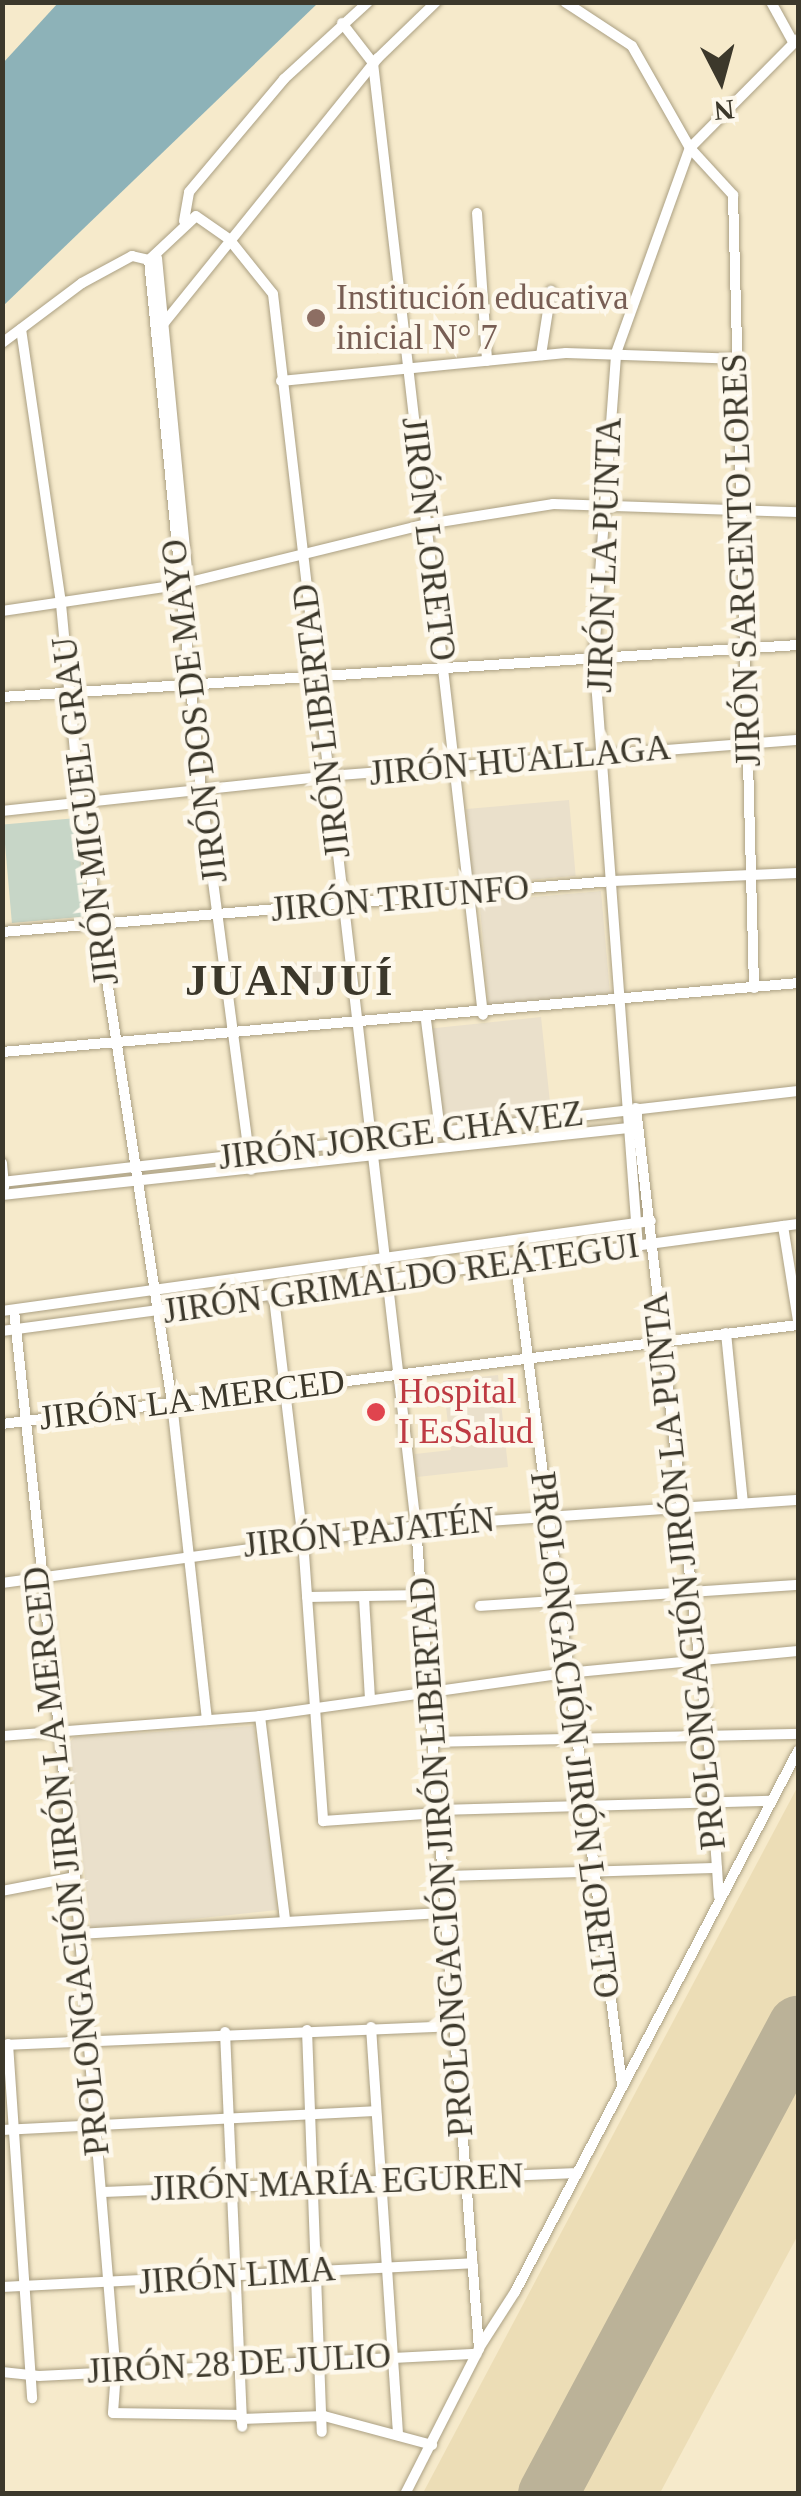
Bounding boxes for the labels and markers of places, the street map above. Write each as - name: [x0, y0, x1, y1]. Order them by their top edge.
- place label: Institución educativa inicial N° 7: [336, 277, 629, 359]
- marker: Institución educativa inicial N° 7: [305, 307, 327, 329]
- place label: Hospital I EsSalud: [398, 1371, 533, 1453]
- marker: Hospital I EsSalud: [363, 1399, 389, 1425]

